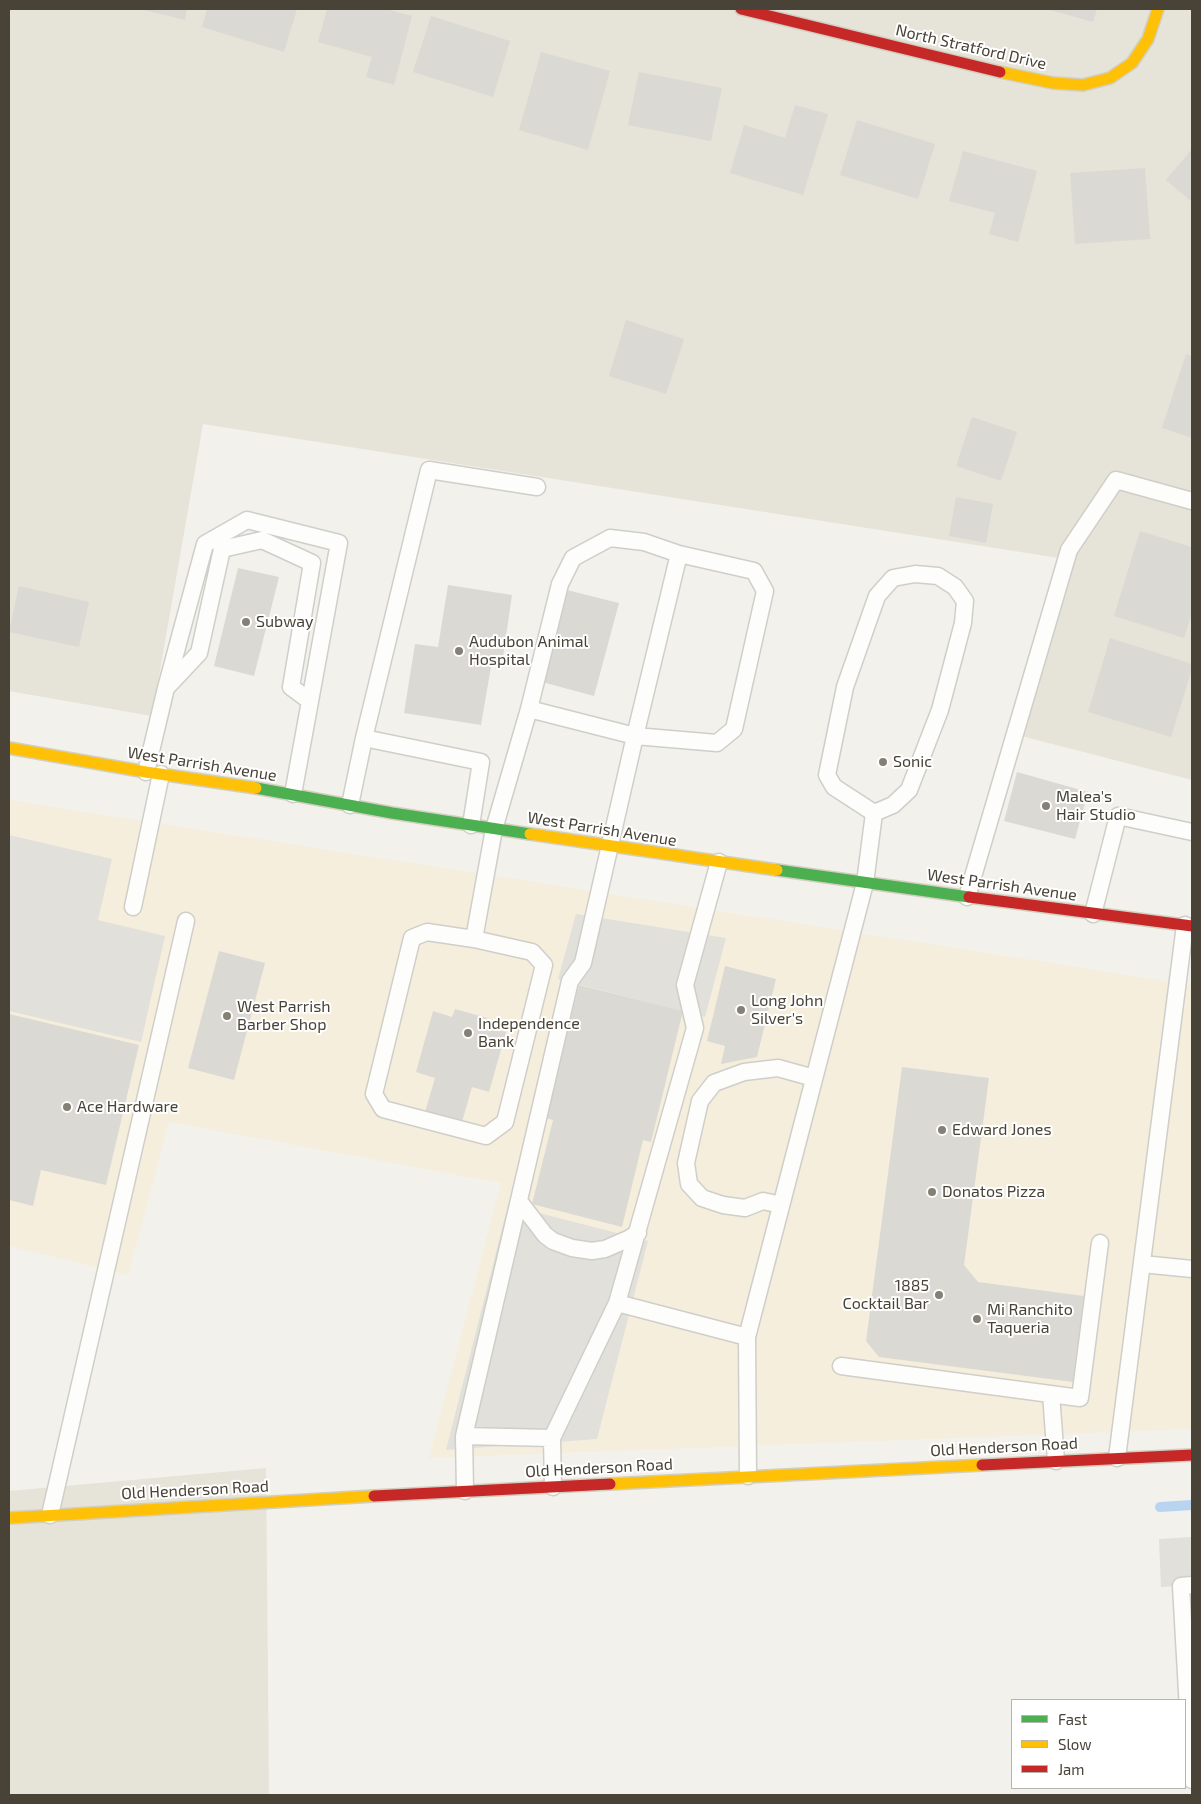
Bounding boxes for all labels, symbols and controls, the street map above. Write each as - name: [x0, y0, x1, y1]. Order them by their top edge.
- street label: North Stratford Drive: [894, 20, 1048, 74]
- place label: Subway: [256, 612, 314, 632]
- marker: Subway: [240, 616, 252, 628]
- place label: Audubon Animal Hospital: [469, 632, 588, 670]
- marker: Audubon Animal Hospital: [453, 645, 465, 657]
- street label: West Parrish Avenue: [126, 743, 278, 785]
- place label: Sonic: [893, 752, 932, 772]
- marker: Sonic: [877, 756, 889, 768]
- place label: Malea's Hair Studio: [1056, 787, 1136, 825]
- marker: Malea's Hair Studio: [1040, 800, 1052, 812]
- street label: West Parrish Avenue: [526, 808, 678, 850]
- street label: West Parrish Avenue: [926, 865, 1078, 905]
- place label: Long John Silver's: [751, 991, 823, 1029]
- place label: West Parrish Barber Shop: [237, 997, 331, 1035]
- marker: Long John Silver's: [735, 1004, 747, 1016]
- marker: West Parrish Barber Shop: [221, 1010, 233, 1022]
- place label: Independence Bank: [478, 1014, 580, 1052]
- marker: Independence Bank: [462, 1027, 474, 1039]
- place label: Ace Hardware: [77, 1097, 178, 1117]
- marker: Ace Hardware: [61, 1101, 73, 1113]
- place label: Edward Jones: [952, 1120, 1052, 1140]
- marker: Edward Jones: [936, 1124, 948, 1136]
- place label: Donatos Pizza: [942, 1182, 1045, 1202]
- marker: Donatos Pizza: [926, 1186, 938, 1198]
- place label: 1885 Cocktail Bar: [843, 1276, 929, 1314]
- marker: 1885 Cocktail Bar: [933, 1289, 945, 1301]
- place label: Mi Ranchito Taqueria: [987, 1300, 1073, 1338]
- marker: Mi Ranchito Taqueria: [971, 1313, 983, 1325]
- street label: Old Henderson Road: [930, 1434, 1078, 1460]
- street label: Old Henderson Road: [525, 1455, 673, 1481]
- street label: Old Henderson Road: [121, 1477, 269, 1503]
- legend: [1011, 1699, 1186, 1789]
- text: Fast: [1058, 1710, 1087, 1728]
- text: Slow: [1058, 1735, 1092, 1753]
- text: Jam: [1058, 1760, 1084, 1778]

